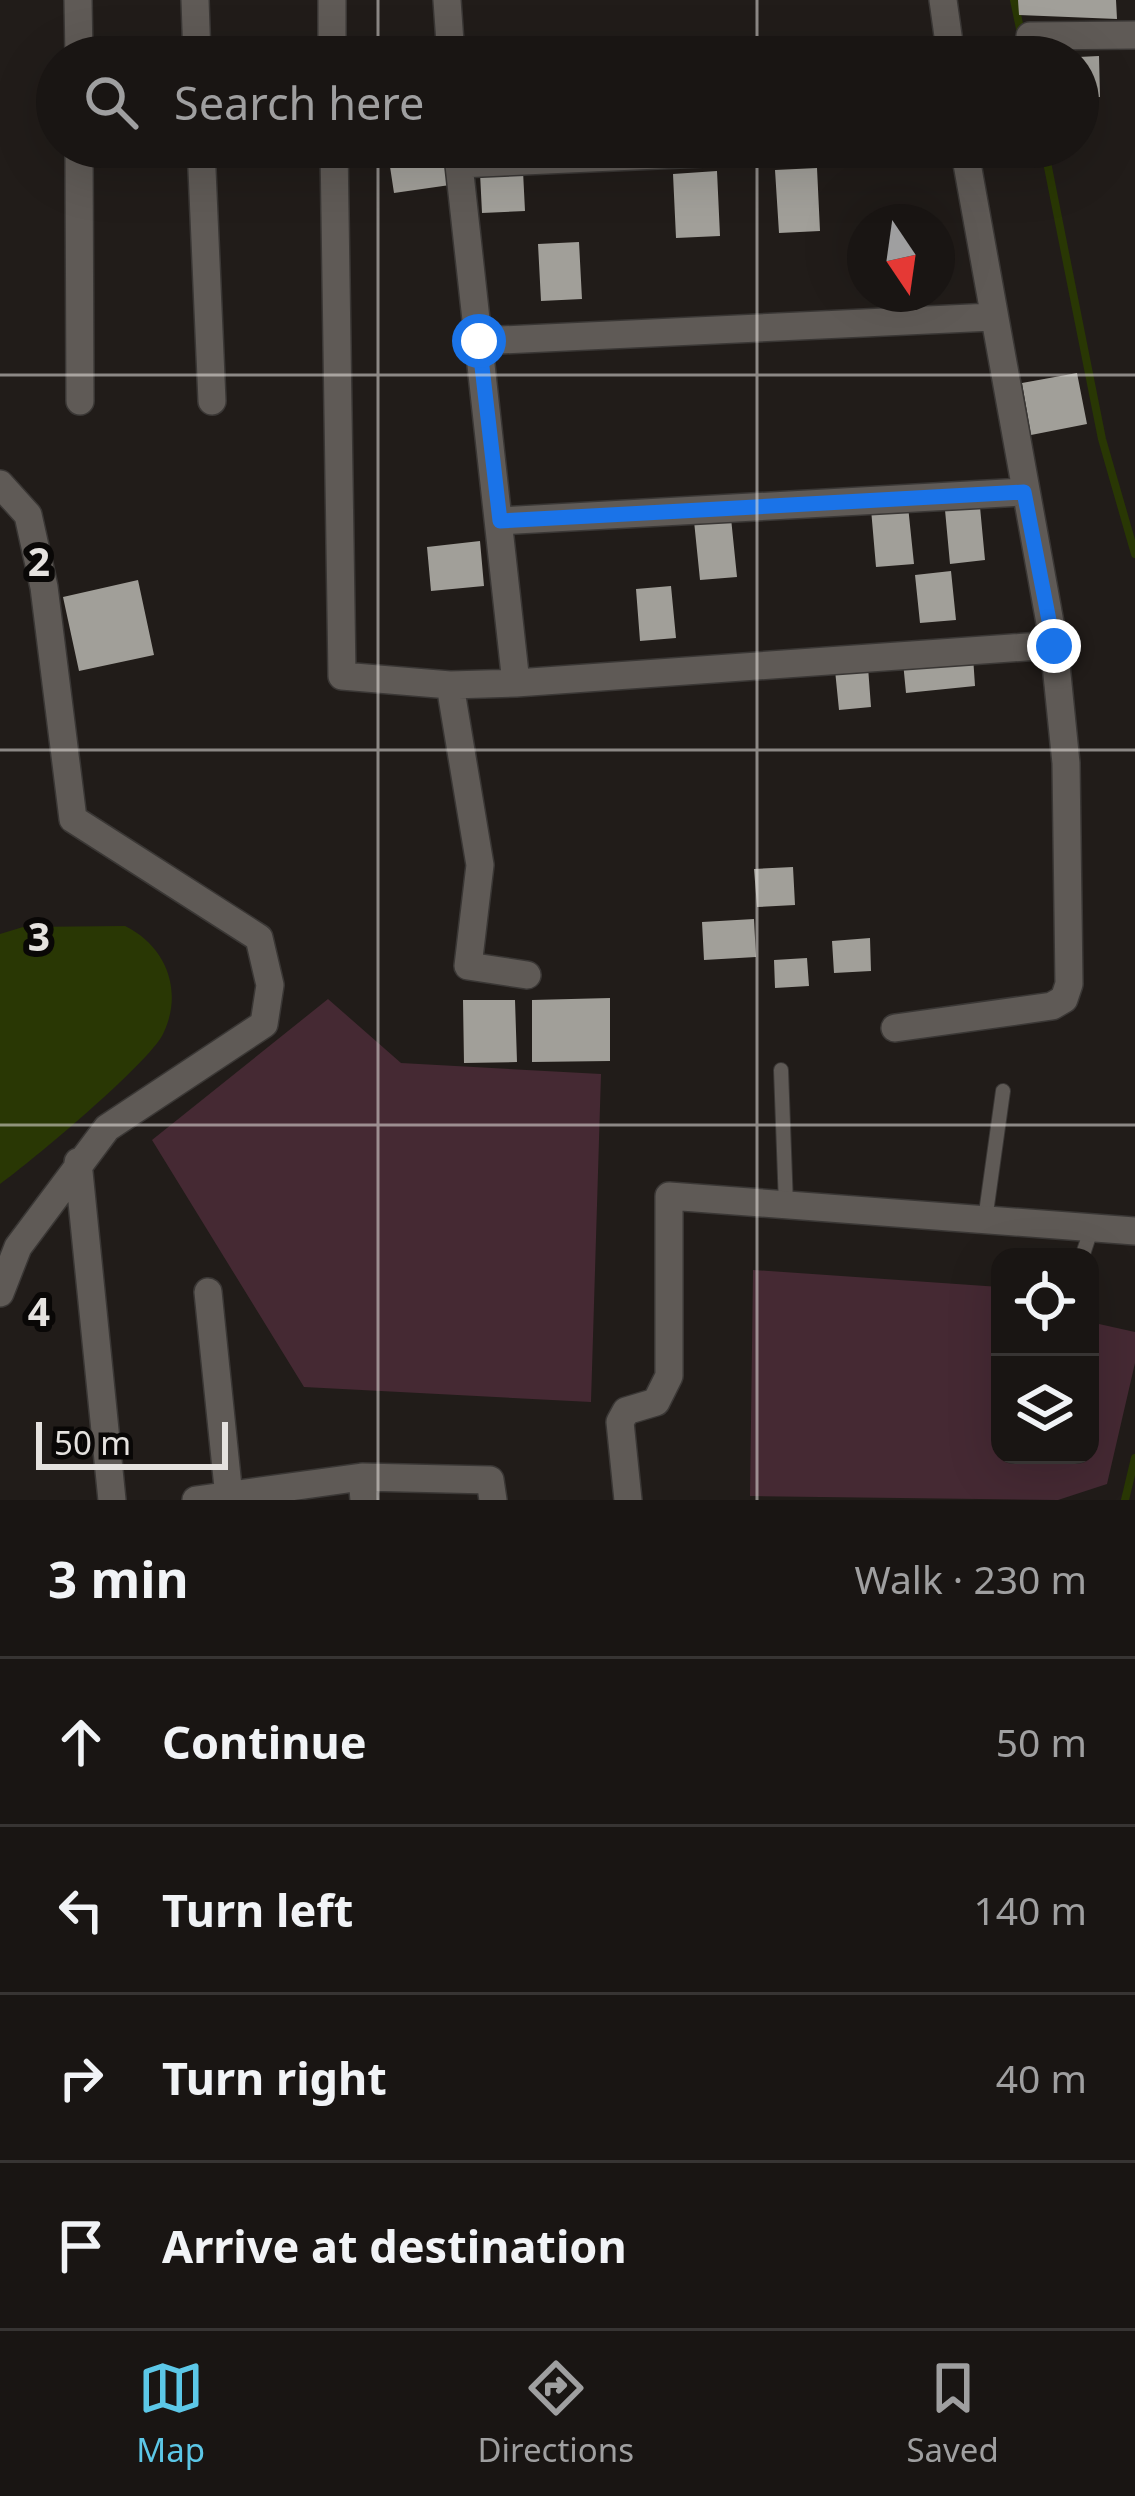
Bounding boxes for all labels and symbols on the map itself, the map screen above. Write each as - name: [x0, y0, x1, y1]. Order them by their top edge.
- north arrow: [847, 204, 955, 312]
- route start: [452, 314, 506, 368]
- text: 2: [28, 534, 50, 587]
- route end: [1027, 619, 1081, 673]
- text: 3: [28, 909, 50, 962]
- text: 4: [28, 1284, 50, 1337]
- scale bar: [36, 1416, 228, 1469]

